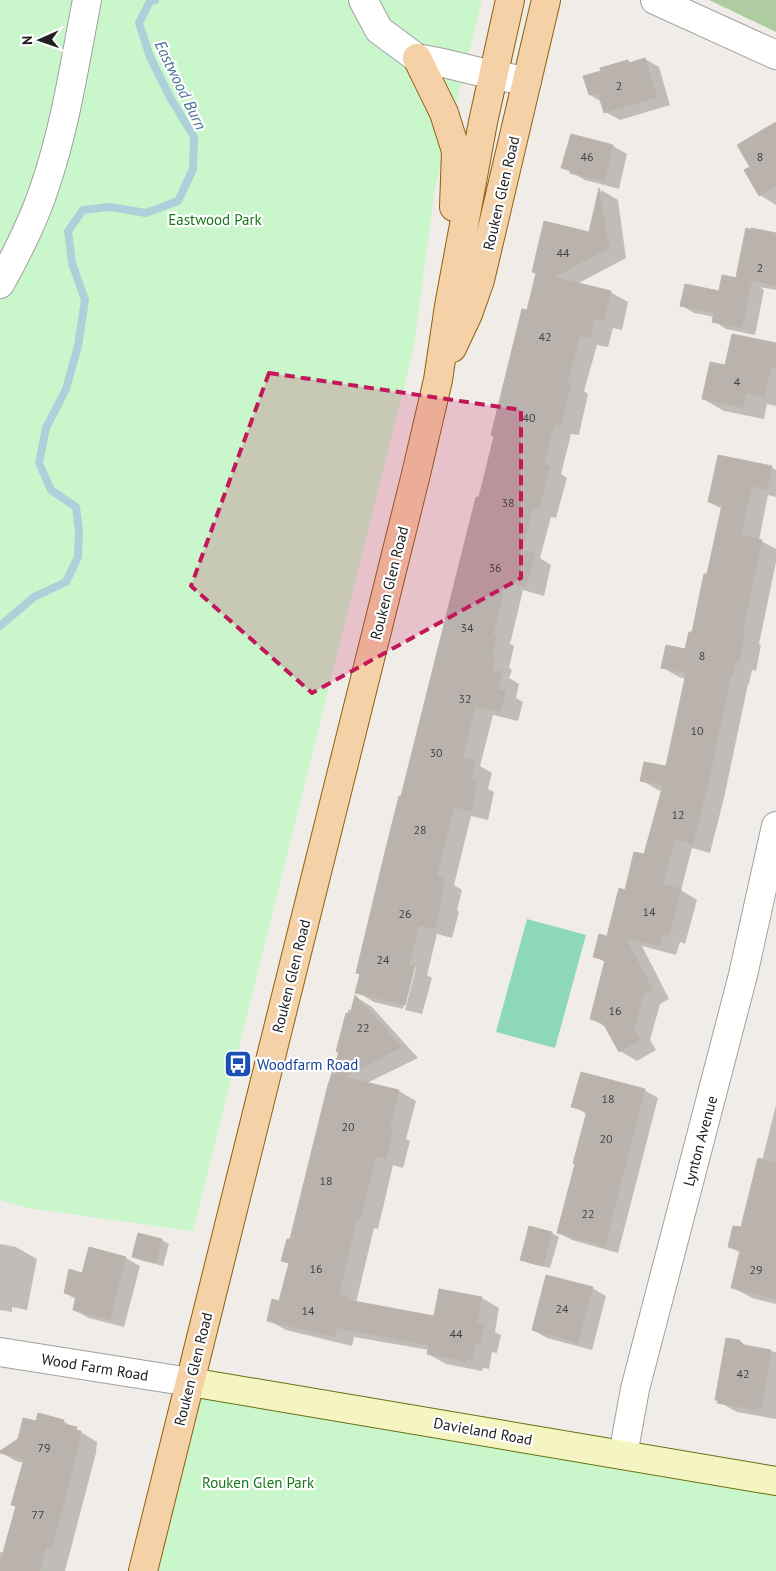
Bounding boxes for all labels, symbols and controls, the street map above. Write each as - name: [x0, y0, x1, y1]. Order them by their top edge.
- north arrow: [15, 15, 65, 65]
- text: N: [18, 36, 36, 45]
- water label: Eastwood Burn: [151, 37, 211, 133]
- house number: 2: [616, 78, 622, 93]
- street label: Rouken Glen Road: [479, 134, 523, 252]
- house number: 46: [580, 149, 594, 164]
- house number: 8: [757, 149, 763, 164]
- park label: Eastwood Park: [168, 210, 263, 229]
- house number: 44: [556, 245, 570, 260]
- house number: 2: [757, 260, 763, 275]
- house number: 42: [538, 329, 552, 344]
- house number: 4: [734, 374, 741, 389]
- house number: 40: [522, 410, 536, 425]
- house number: 38: [501, 495, 515, 510]
- street label: Rouken Glen Road: [366, 524, 412, 642]
- house number: 36: [488, 560, 502, 575]
- house number: 34: [460, 620, 474, 635]
- house number: 8: [699, 648, 705, 663]
- house number: 32: [458, 691, 472, 706]
- house number: 10: [690, 723, 704, 738]
- house number: 30: [429, 745, 443, 760]
- house number: 12: [671, 807, 685, 822]
- house number: 28: [413, 822, 427, 837]
- house number: 14: [642, 904, 656, 919]
- house number: 26: [398, 906, 412, 921]
- street label: Rouken Glen Road: [268, 917, 314, 1035]
- house number: 24: [376, 952, 390, 967]
- house number: 16: [608, 1003, 622, 1018]
- house number: 22: [356, 1020, 370, 1035]
- bus stop icon: Woodfarm Road: [223, 1049, 253, 1079]
- place label: Woodfarm Road: [257, 1055, 358, 1074]
- house number: 18: [601, 1091, 615, 1106]
- street label: Lynton Avenue: [679, 1094, 721, 1188]
- house number: 20: [341, 1119, 355, 1134]
- house number: 20: [599, 1131, 613, 1146]
- house number: 18: [319, 1173, 333, 1188]
- house number: 22: [581, 1206, 595, 1221]
- house number: 16: [309, 1261, 323, 1276]
- house number: 29: [749, 1262, 763, 1277]
- house number: 24: [555, 1301, 569, 1316]
- house number: 14: [301, 1303, 315, 1318]
- street label: Rouken Glen Road: [170, 1310, 216, 1428]
- house number: 44: [449, 1326, 463, 1341]
- street label: Wood Farm Road: [40, 1349, 150, 1385]
- house number: 42: [736, 1366, 750, 1381]
- street label: Davieland Road: [432, 1413, 534, 1449]
- house number: 79: [37, 1440, 51, 1455]
- park label: Rouken Glen Park: [202, 1473, 315, 1492]
- house number: 77: [31, 1507, 45, 1522]

